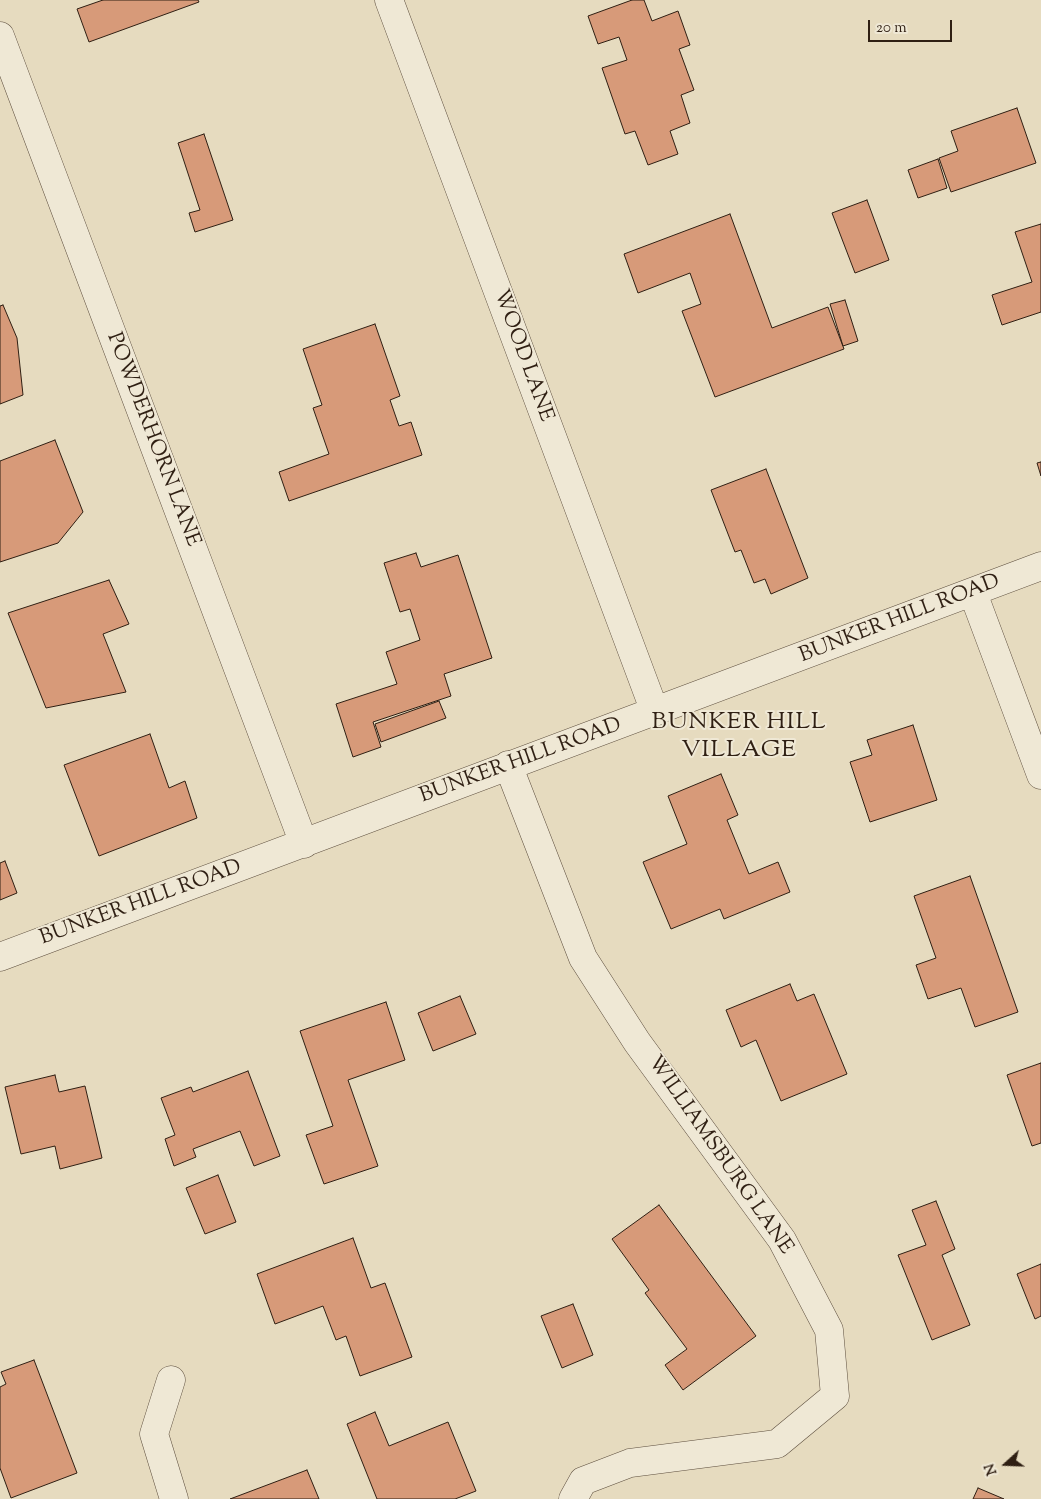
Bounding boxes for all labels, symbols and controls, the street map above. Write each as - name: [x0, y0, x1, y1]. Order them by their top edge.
- scale bar: [871, 10, 955, 42]
- text: 20 m: [876, 18, 907, 39]
- street label: WOOD LANE: [486, 286, 558, 426]
- street label: POWDERHORN LANE: [100, 330, 204, 550]
- street label: BUNKER HILL ROAD: [796, 570, 1004, 670]
- district label: BUNKER HILL VILLAGE: [650, 710, 828, 766]
- street label: BUNKER HILL ROAD: [417, 714, 625, 810]
- street label: BUNKER HILL ROAD: [37, 856, 245, 952]
- street label: WILLIAMSBURG LANE: [641, 1052, 797, 1260]
- north arrow: [981, 1439, 1031, 1489]
- text: N: [981, 1460, 1003, 1478]

